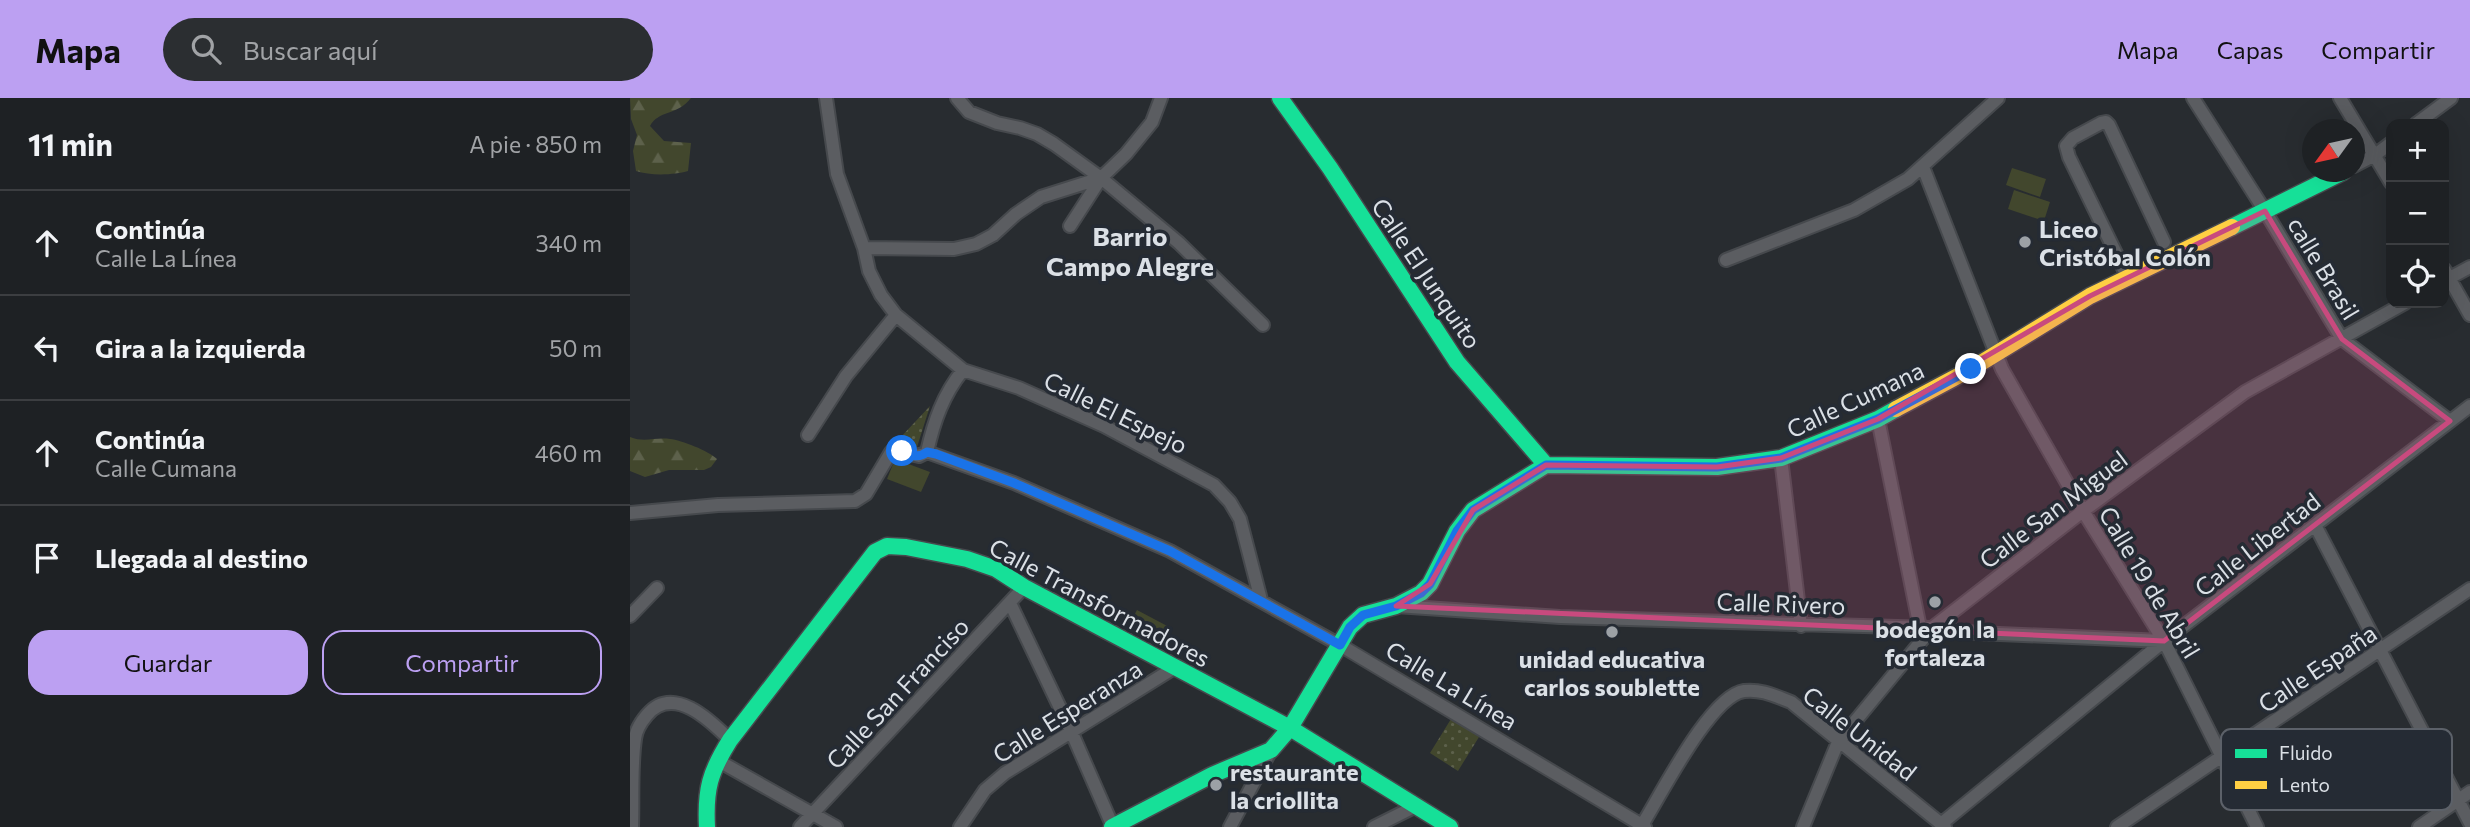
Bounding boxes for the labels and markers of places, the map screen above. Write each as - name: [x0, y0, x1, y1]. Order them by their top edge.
- place label: Liceo Cristóbal Colón: [2039, 214, 2211, 271]
- marker: Liceo Cristóbal Colón: [2017, 234, 2033, 250]
- marker: bodegón la fortaleza: [1927, 594, 1943, 610]
- place label: bodegón la fortaleza: [1875, 614, 1995, 671]
- marker: unidad educativa carlos soublette: [1604, 624, 1620, 640]
- place label: unidad educativa carlos soublette: [1519, 644, 1705, 701]
- place label: restaurante la criollita: [1230, 757, 1359, 814]
- marker: restaurante la criollita: [1208, 777, 1224, 793]

